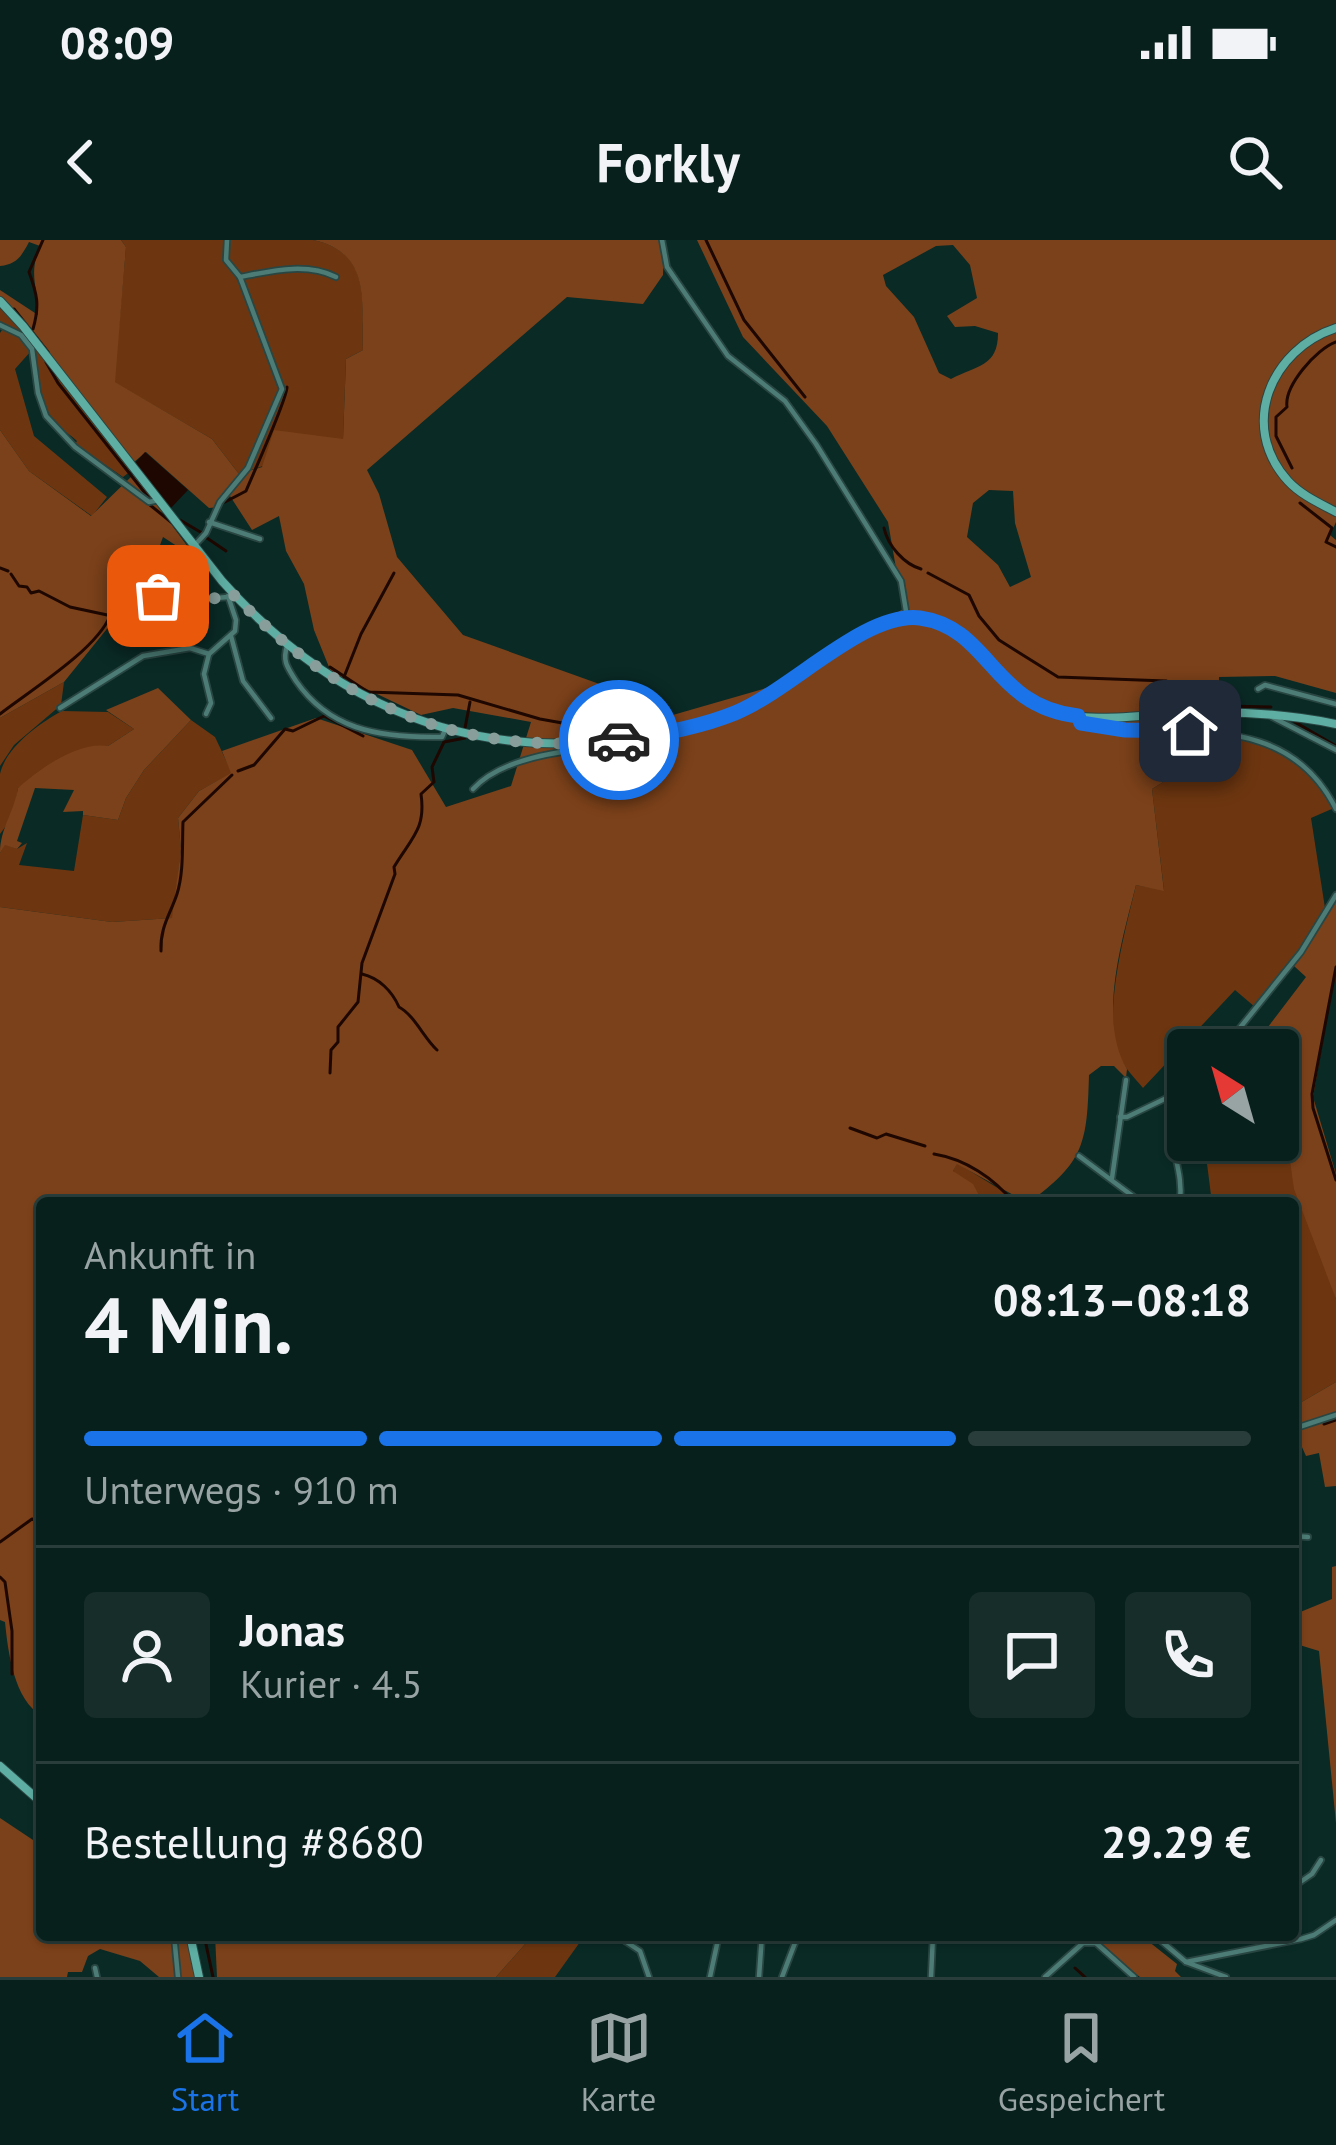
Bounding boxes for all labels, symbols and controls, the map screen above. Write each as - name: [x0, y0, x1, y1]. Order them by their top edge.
- text: 08:09: [60, 13, 174, 71]
- text: Forkly: [596, 127, 740, 197]
- icon: back: [48, 129, 114, 195]
- icon: search: [1222, 129, 1288, 195]
- pin: [107, 545, 209, 647]
- icon: bag: [125, 563, 191, 629]
- courier: [559, 680, 679, 800]
- pin: [1139, 680, 1241, 782]
- icon: home: [1157, 698, 1223, 764]
- icon: car: [586, 707, 652, 773]
- north arrow: [1167, 1029, 1299, 1161]
- map controls: [1167, 1029, 1299, 1161]
- text: Ankunft in: [84, 1229, 256, 1280]
- text: 08:13–08:18: [993, 1270, 1251, 1328]
- text: 4 Min.: [84, 1274, 293, 1375]
- text: Unterwegs · 910 m: [84, 1464, 399, 1515]
- button: person: [84, 1592, 210, 1718]
- button: chat: [969, 1592, 1095, 1718]
- button: phone: [1125, 1592, 1251, 1718]
- text: Jonas: [240, 1600, 345, 1658]
- text: Kurier · 4.5: [240, 1658, 423, 1709]
- text: Bestellung #8680: [84, 1812, 424, 1870]
- text: 29.29 €: [1101, 1812, 1251, 1870]
- tab: Start: [171, 2005, 239, 2120]
- tab: Karte: [581, 2005, 656, 2120]
- tab: Gespeichert: [998, 2005, 1165, 2120]

